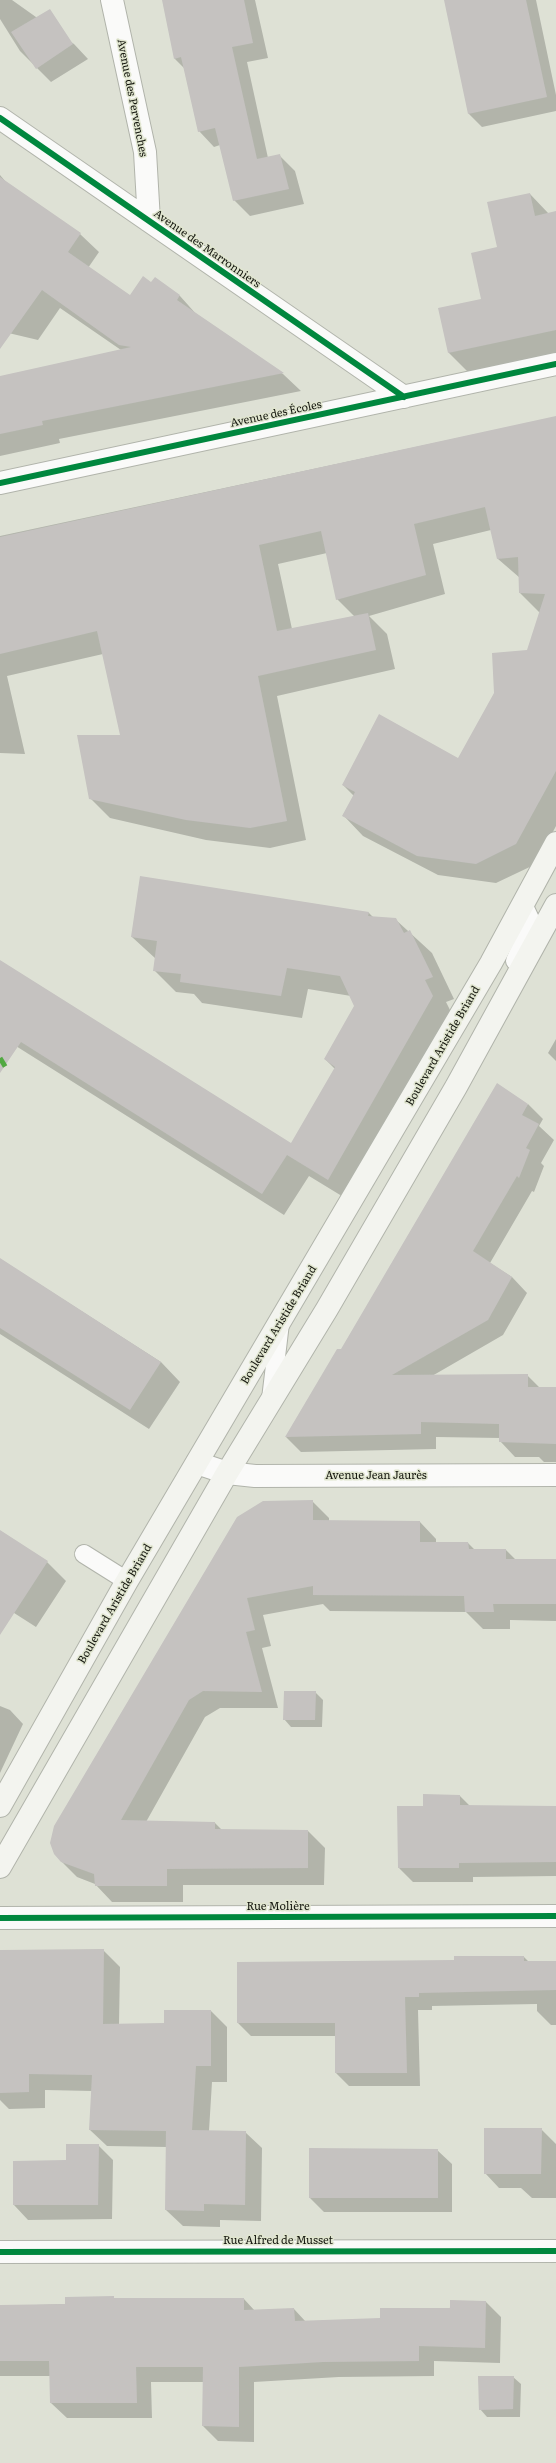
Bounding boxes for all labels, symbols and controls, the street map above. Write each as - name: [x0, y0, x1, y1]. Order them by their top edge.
- street label: Avenue des Pervenches: [114, 38, 150, 158]
- street label: Avenue des Marronniers: [151, 207, 263, 291]
- street label: Avenue des Écoles: [229, 398, 323, 430]
- street label: Boulevard Aristide Briand: [403, 984, 483, 1108]
- street label: Boulevard Aristide Briand: [238, 1263, 320, 1387]
- street label: Avenue Jean Jaurès: [325, 1469, 427, 1483]
- street label: Boulevard Aristide Briand: [75, 1542, 155, 1666]
- street label: Rue Molière: [246, 1900, 310, 1914]
- street label: Rue Alfred de Musset: [223, 2234, 333, 2248]

